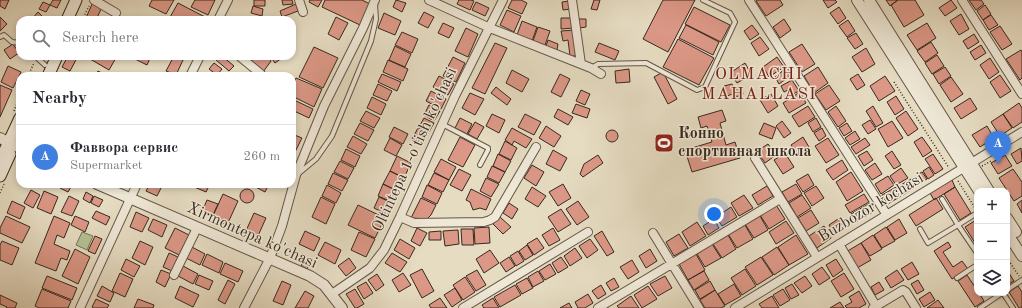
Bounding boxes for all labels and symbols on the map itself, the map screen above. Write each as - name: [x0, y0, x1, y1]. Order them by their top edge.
- street label: Oltintepa 1-o'tish ko'chasi: [370, 65, 460, 235]
- district label: OLMACHI MAHALLASI: [701, 66, 817, 103]
- place label: Конно спортивная школа: [678, 126, 812, 160]
- pin: A: [985, 131, 1011, 164]
- sports icon: Конно спортивная школа: [653, 132, 675, 154]
- street label: Buzbozor kochasi: [816, 170, 926, 246]
- street label: Xirmontepa ko'chasi: [184, 200, 320, 272]
- your location: [704, 204, 724, 224]

